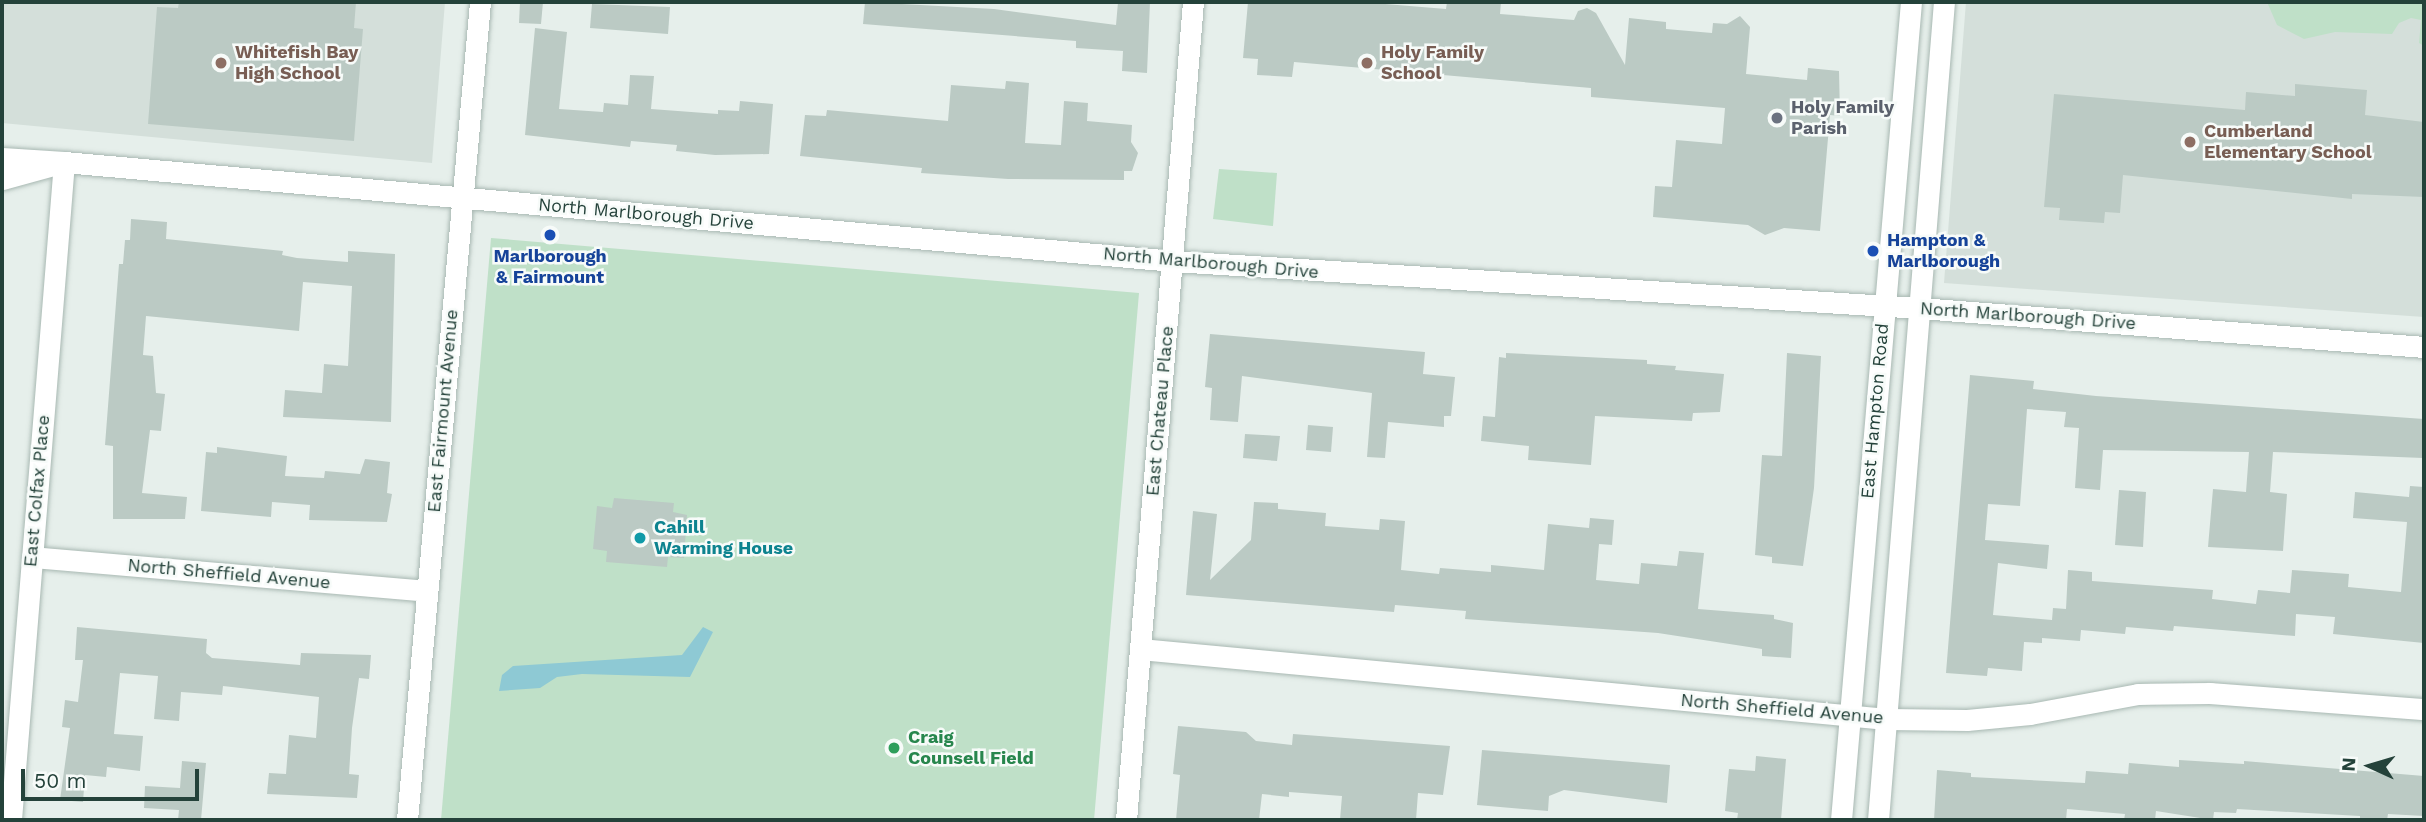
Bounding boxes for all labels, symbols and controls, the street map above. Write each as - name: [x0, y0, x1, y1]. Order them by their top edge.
- place label: Whitefish Bay High School: [235, 42, 358, 84]
- place label: Holy Family School: [1381, 42, 1484, 84]
- marker: Whitefish Bay High School: [213, 55, 229, 71]
- marker: Holy Family School: [1359, 55, 1375, 71]
- place label: Holy Family Parish: [1791, 97, 1894, 140]
- marker: Holy Family Parish: [1769, 110, 1785, 126]
- place label: Cumberland Elementary School: [2204, 121, 2372, 164]
- marker: Cumberland Elementary School: [2182, 134, 2198, 150]
- street label: North Marlborough Drive: [537, 194, 755, 234]
- marker: Marlborough & Fairmount: [542, 227, 558, 243]
- place label: Hampton & Marlborough: [1887, 230, 2000, 272]
- street label: North Marlborough Drive: [1102, 243, 1320, 283]
- marker: Hampton & Marlborough: [1865, 243, 1881, 259]
- place label: Marlborough & Fairmount: [493, 246, 607, 288]
- street label: North Marlborough Drive: [1919, 298, 2137, 334]
- street label: East Fairmount Avenue: [423, 308, 463, 514]
- street label: East Hampton Road: [1857, 322, 1893, 500]
- street label: East Chateau Place: [1142, 325, 1178, 497]
- street label: East Colfax Place: [20, 414, 54, 568]
- place label: Cahill Warming House: [654, 517, 793, 560]
- marker: Cahill Warming House: [632, 530, 648, 546]
- street label: North Sheffield Avenue: [126, 554, 332, 594]
- street label: North Sheffield Avenue: [1679, 689, 1885, 729]
- place label: Craig Counsell Field: [908, 727, 1034, 770]
- north arrow: [2335, 731, 2405, 801]
- marker: Craig Counsell Field: [886, 740, 902, 756]
- scale bar: [24, 756, 203, 800]
- text: N: [2337, 757, 2361, 772]
- text: 50 m: [34, 768, 86, 793]

